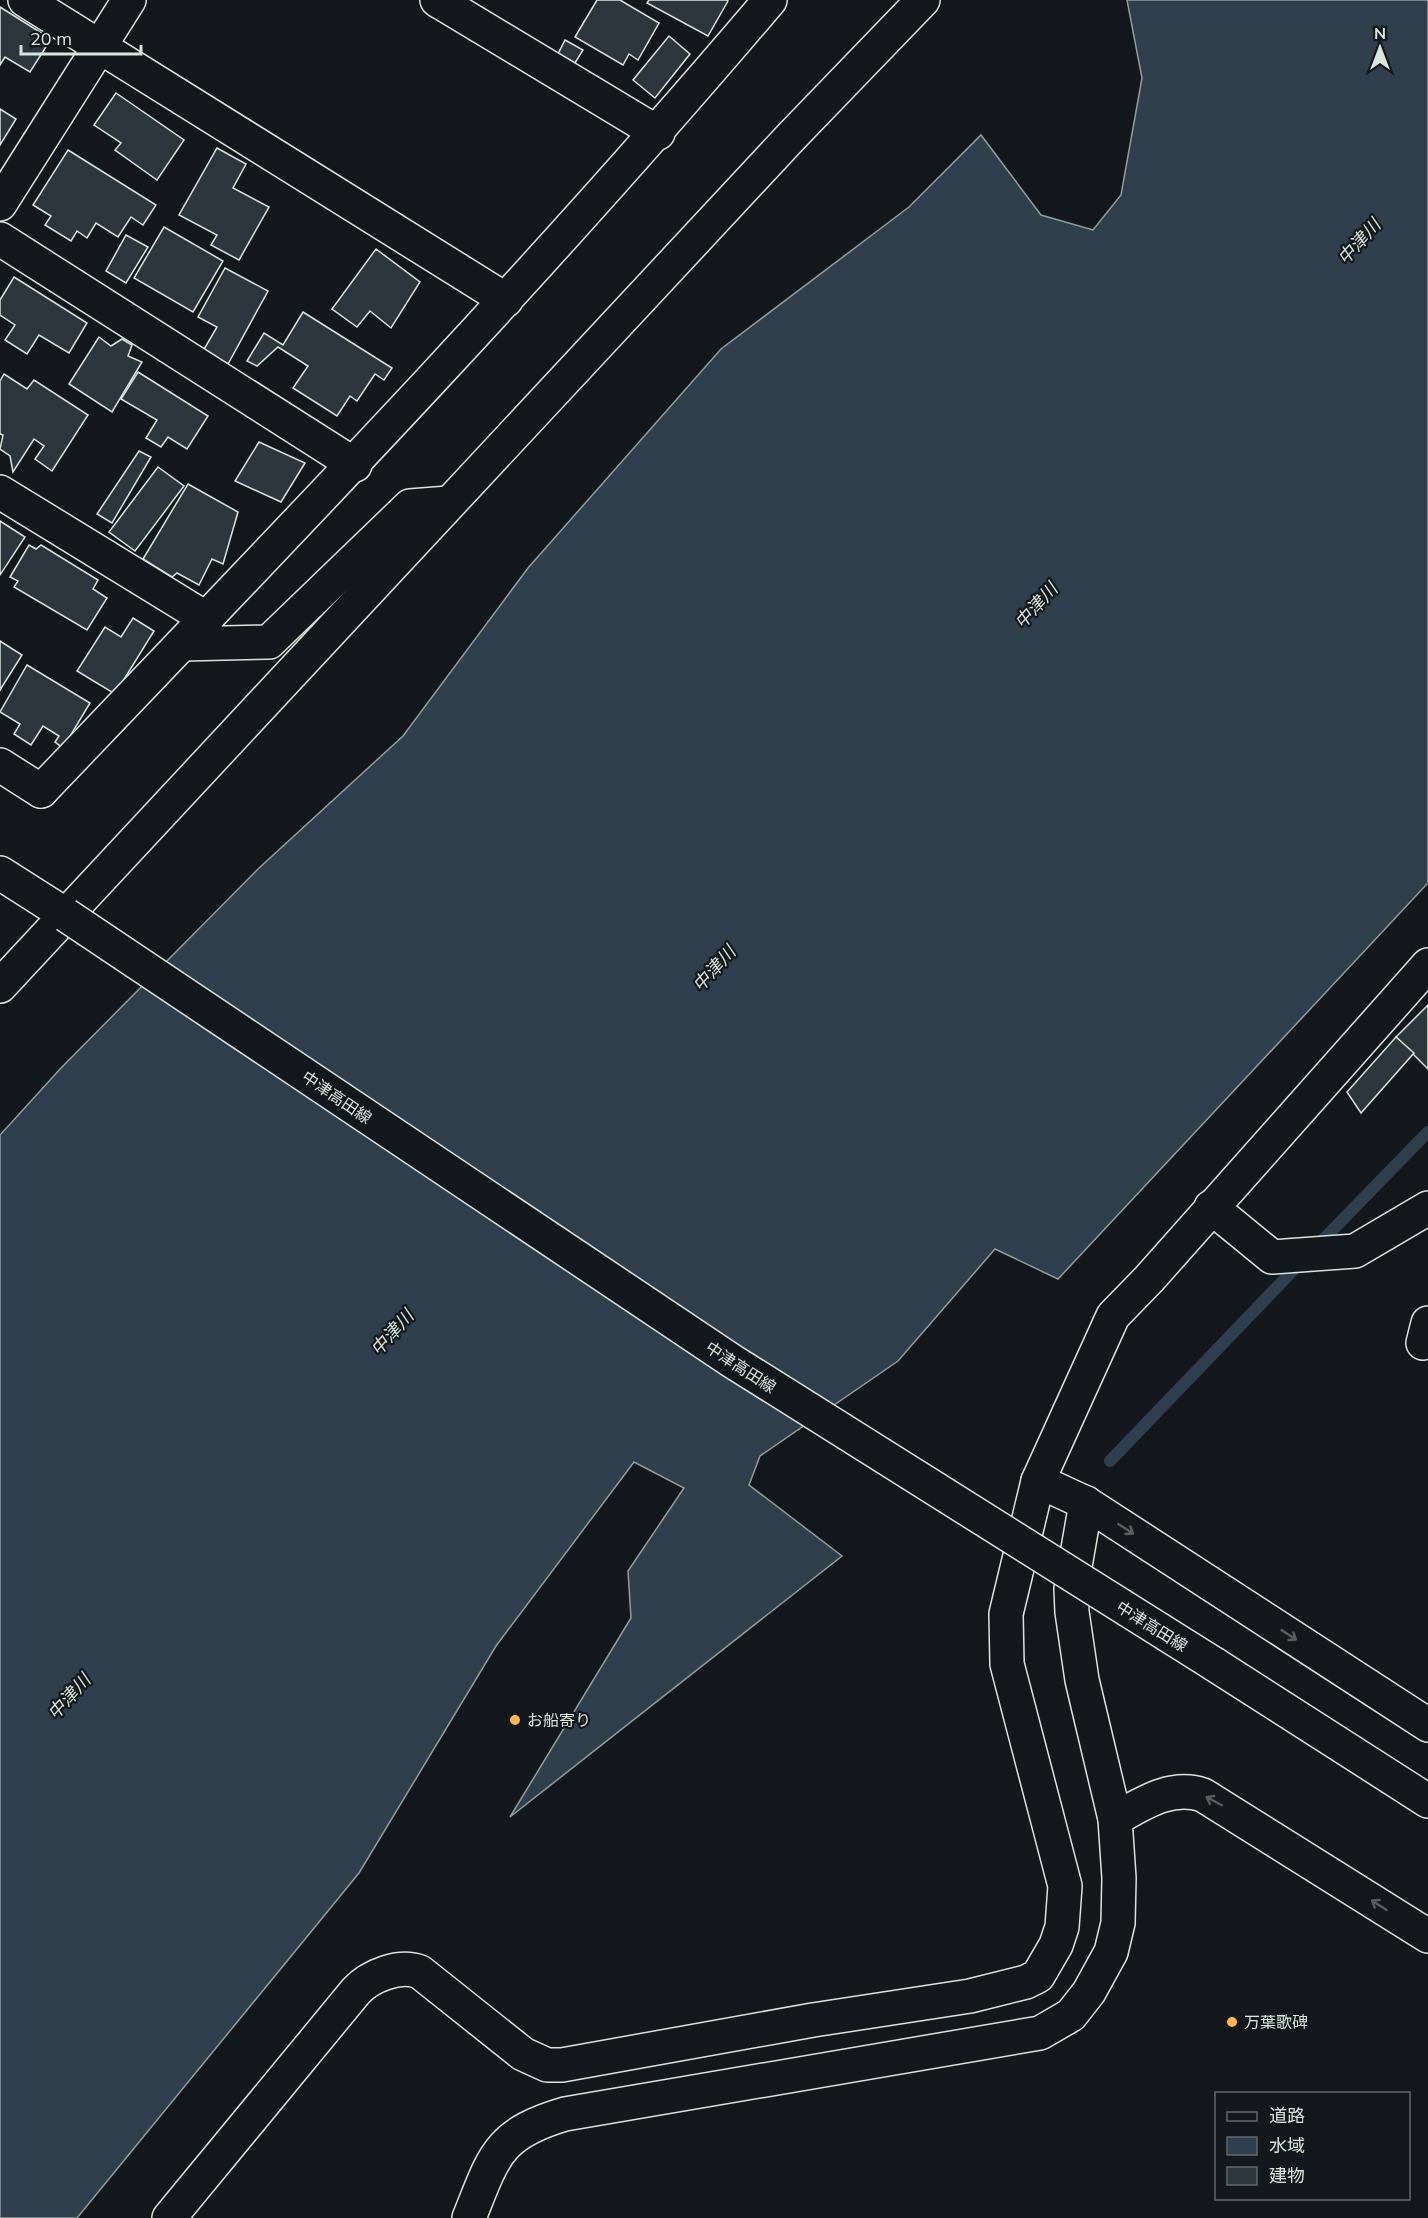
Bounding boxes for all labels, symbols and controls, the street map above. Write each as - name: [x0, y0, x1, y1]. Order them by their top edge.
- scale bar: [21, 18, 141, 56]
- north arrow: [1350, 18, 1410, 78]
- text: N: [1374, 23, 1386, 43]
- text: 20 m: [30, 27, 72, 50]
- water label: 中津川: [1332, 212, 1387, 269]
- water label: 中津川: [1009, 576, 1064, 633]
- water label: 中津川: [687, 939, 742, 996]
- street label: 中津高田線: [298, 1066, 376, 1128]
- water label: 中津川: [365, 1303, 420, 1360]
- street label: 中津高田線: [702, 1337, 780, 1397]
- one-way arrow: [1117, 1523, 1133, 1535]
- street label: 中津高田線: [1113, 1596, 1191, 1656]
- one-way arrow: [1280, 1629, 1297, 1641]
- water label: 中津川: [42, 1667, 97, 1724]
- place label: お船寄り: [527, 1710, 591, 1730]
- marker: お船寄り: [508, 1713, 522, 1727]
- one-way arrow: [1206, 1795, 1223, 1807]
- one-way arrow: [1371, 1899, 1388, 1911]
- place label: 万葉歌碑: [1244, 2012, 1308, 2032]
- marker: 万葉歌碑: [1225, 2015, 1239, 2029]
- legend: [1215, 2092, 1410, 2200]
- text: 道路: [1269, 2104, 1305, 2127]
- text: 水域: [1269, 2134, 1305, 2157]
- text: 建物: [1269, 2164, 1305, 2187]

